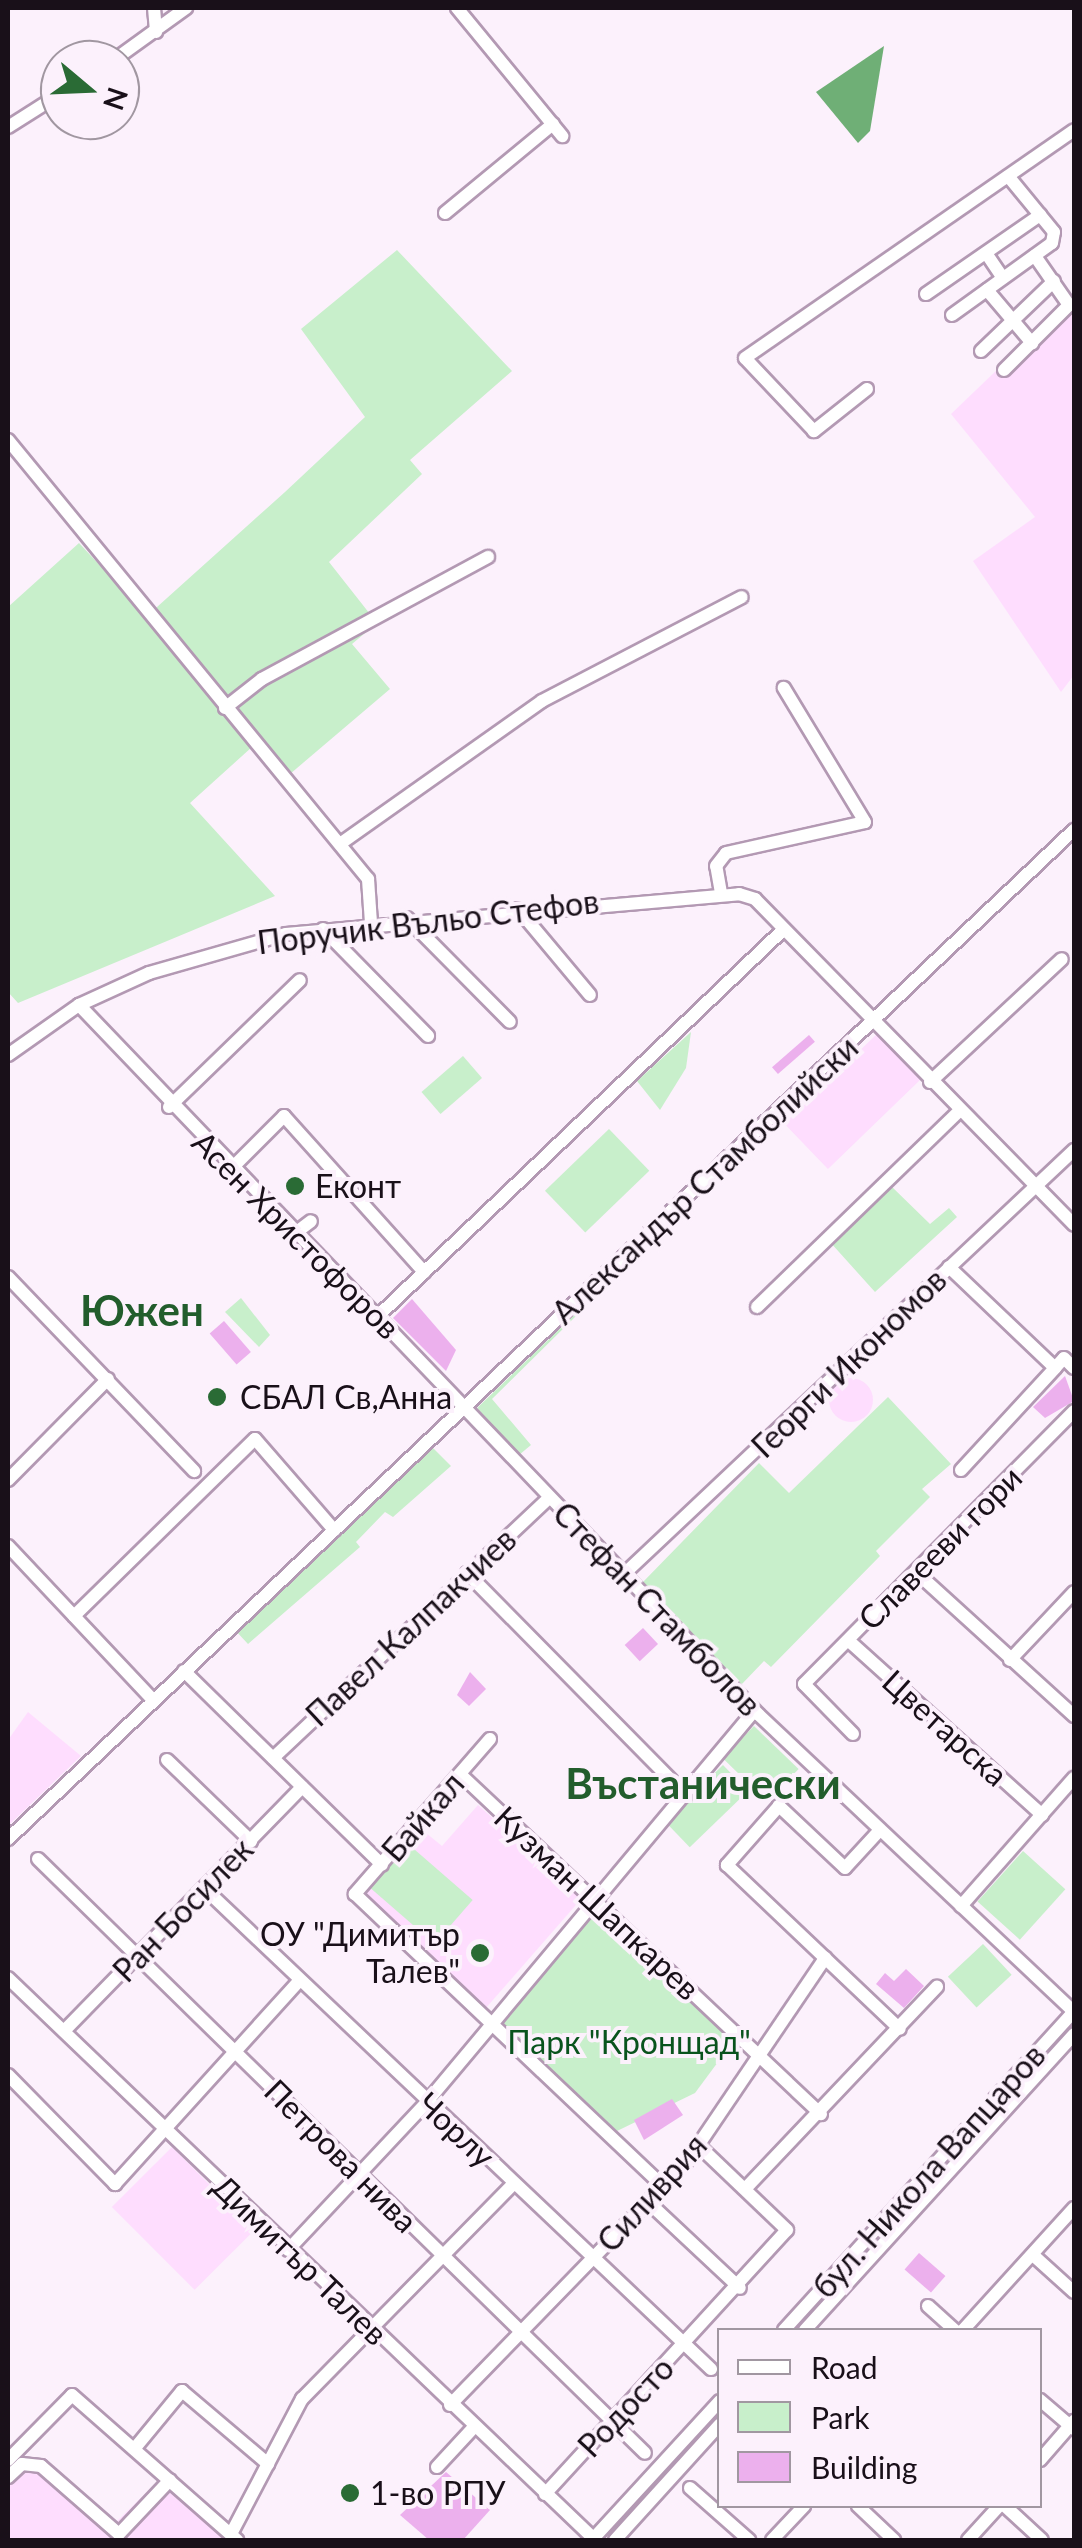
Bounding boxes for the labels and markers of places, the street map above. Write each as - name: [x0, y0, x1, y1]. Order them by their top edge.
- place label: Еконт: [315, 1167, 401, 1205]
- marker: Еконт: [284, 1175, 306, 1197]
- place label: СБАЛ Св,Анна: [240, 1378, 452, 1416]
- marker: СБАЛ Св,Анна: [204, 1384, 230, 1410]
- place label: ОУ "Димитър Талев": [260, 1916, 460, 1991]
- marker: ОУ "Димитър Талев": [469, 1942, 491, 1964]
- place label: 1-во РПУ: [370, 2474, 505, 2512]
- marker: 1-во РПУ: [339, 2482, 361, 2504]

